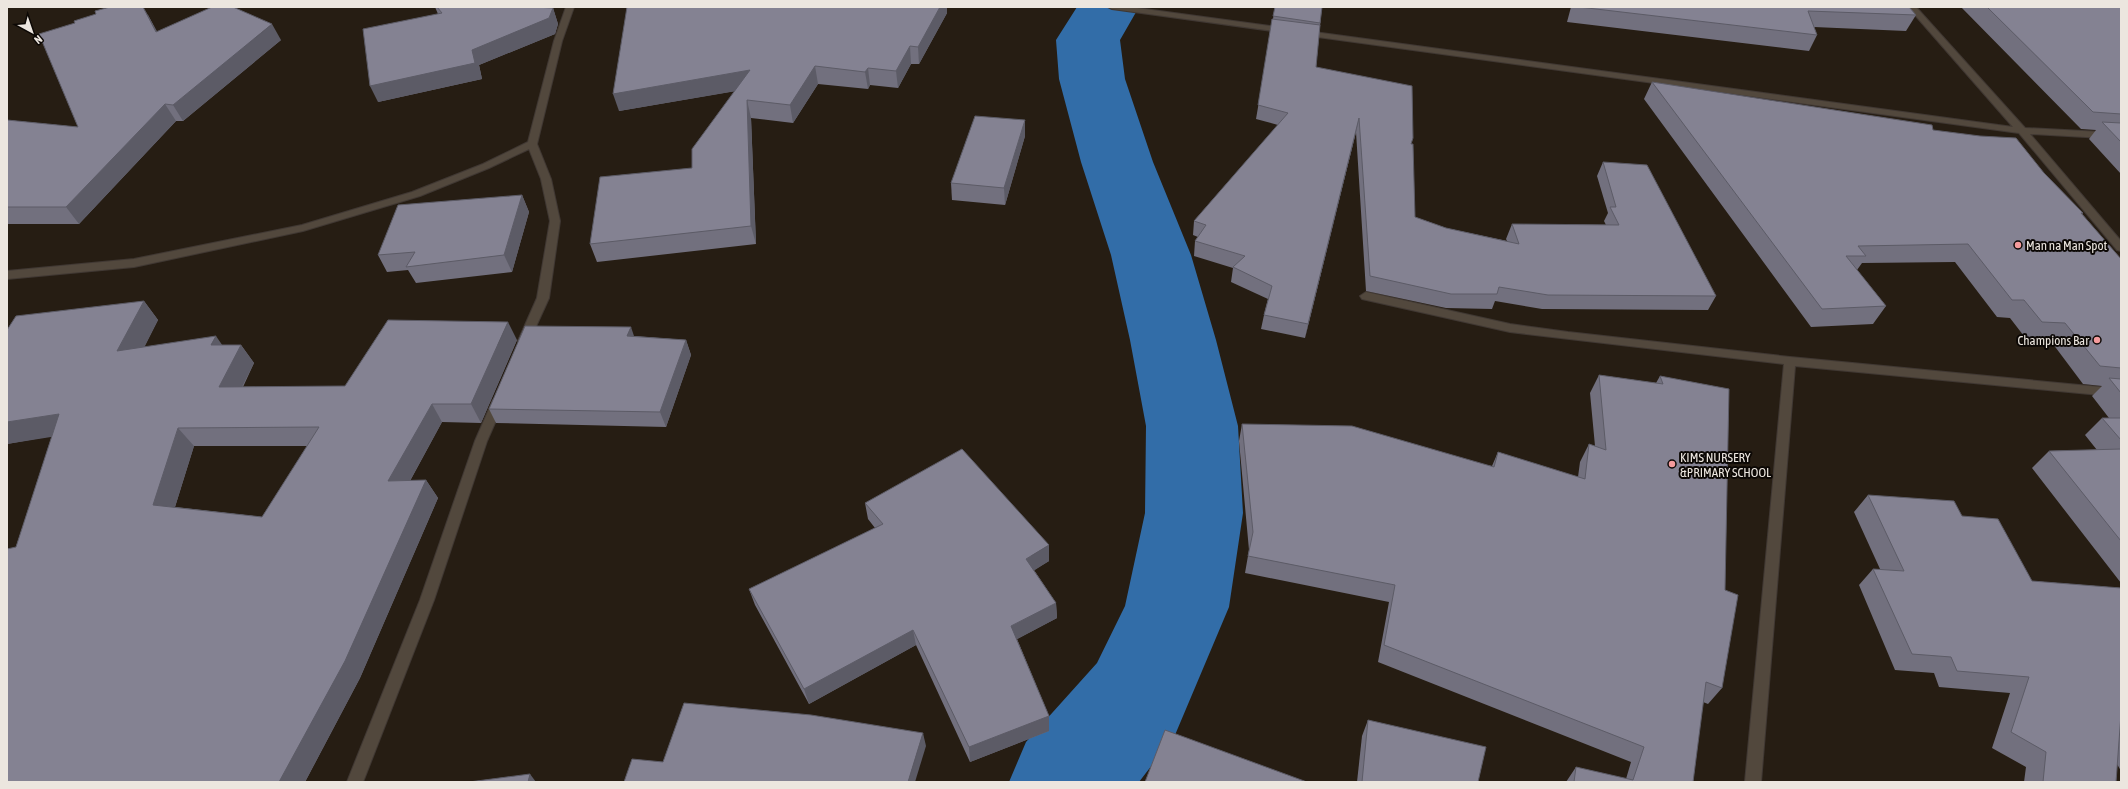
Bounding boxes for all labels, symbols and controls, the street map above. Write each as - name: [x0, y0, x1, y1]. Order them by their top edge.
- north arrow: [12, 12, 52, 52]
- text: N: [32, 33, 45, 46]
- place label: Man na Man Spot: [2026, 238, 2108, 253]
- marker: Man na Man Spot: [2013, 240, 2023, 250]
- place label: Champions Bar: [2017, 333, 2089, 348]
- marker: Champions Bar: [2092, 335, 2102, 345]
- place label: KIMS NURSERY &PRIMARY SCHOOL: [1680, 450, 1771, 480]
- marker: KIMS NURSERY &PRIMARY SCHOOL: [1667, 459, 1677, 469]

